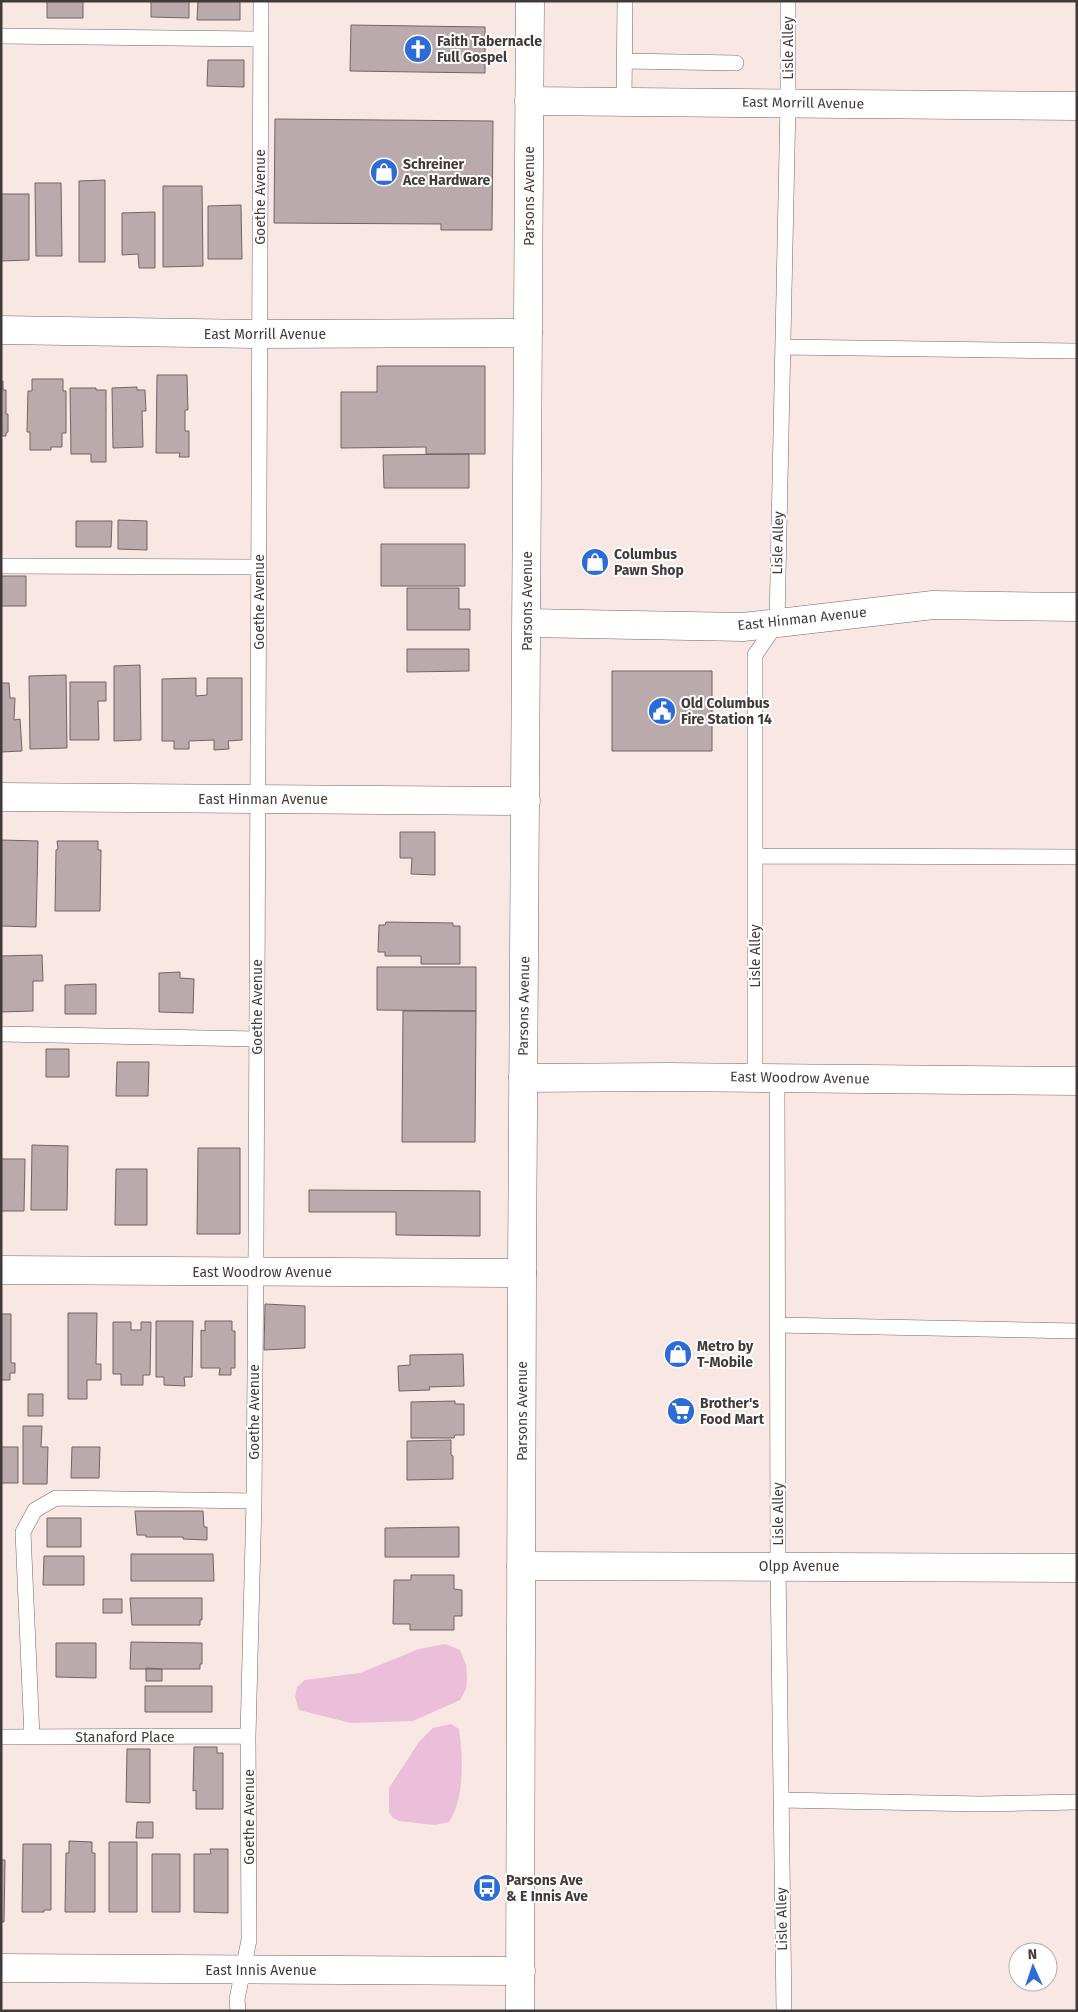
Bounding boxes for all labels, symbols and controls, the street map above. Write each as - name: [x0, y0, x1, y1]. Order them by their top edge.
- street label: Lisle Alley: [780, 16, 797, 80]
- place label: Faith Tabernacle Full Gospel: [437, 33, 542, 66]
- church icon: Faith Tabernacle Full Gospel: [403, 34, 433, 64]
- street label: East Morrill Avenue: [742, 93, 864, 113]
- street label: Parsons Avenue: [521, 146, 538, 246]
- street label: Goethe Avenue: [252, 149, 269, 245]
- place label: Schreiner Ace Hardware: [402, 156, 490, 189]
- shop icon: Schreiner Ace Hardware: [369, 157, 399, 187]
- street label: East Morrill Avenue: [204, 326, 326, 343]
- street label: Lisle Alley: [769, 511, 787, 575]
- place label: Columbus Pawn Shop: [614, 546, 684, 579]
- shop icon: Columbus Pawn Shop: [580, 547, 610, 577]
- street label: Parsons Avenue: [519, 551, 536, 651]
- street label: Goethe Avenue: [251, 554, 268, 650]
- street label: East Hinman Avenue: [737, 604, 867, 634]
- place label: Old Columbus Fire Station 14: [681, 695, 772, 728]
- public building icon: Old Columbus Fire Station 14: [647, 696, 677, 726]
- street label: East Hinman Avenue: [198, 791, 328, 808]
- street label: Lisle Alley: [747, 924, 764, 988]
- street label: Parsons Avenue: [515, 956, 533, 1056]
- street label: Goethe Avenue: [249, 959, 266, 1055]
- street label: East Woodrow Avenue: [730, 1068, 870, 1088]
- street label: East Woodrow Avenue: [192, 1264, 332, 1281]
- place label: Metro by T-Mobile: [697, 1338, 754, 1371]
- shop icon: Metro by T-Mobile: [663, 1339, 693, 1369]
- street label: Parsons Avenue: [514, 1361, 531, 1461]
- street label: Goethe Avenue: [246, 1364, 263, 1460]
- place label: Brother's Food Mart: [700, 1395, 765, 1428]
- supermarket icon: Brother's Food Mart: [666, 1396, 696, 1426]
- street label: Lisle Alley: [770, 1482, 787, 1546]
- street label: Olpp Avenue: [759, 1558, 839, 1575]
- street label: Stanaford Place: [75, 1729, 175, 1746]
- street label: Goethe Avenue: [241, 1769, 258, 1865]
- place label: Parsons Ave & E Innis Ave: [506, 1872, 588, 1905]
- bus stop icon: Parsons Ave & E Innis Ave: [472, 1873, 502, 1903]
- street label: Lisle Alley: [773, 1887, 791, 1951]
- north arrow: [1008, 1942, 1058, 1992]
- text: N: [1027, 1946, 1037, 1963]
- street label: East Innis Avenue: [205, 1962, 317, 1979]

